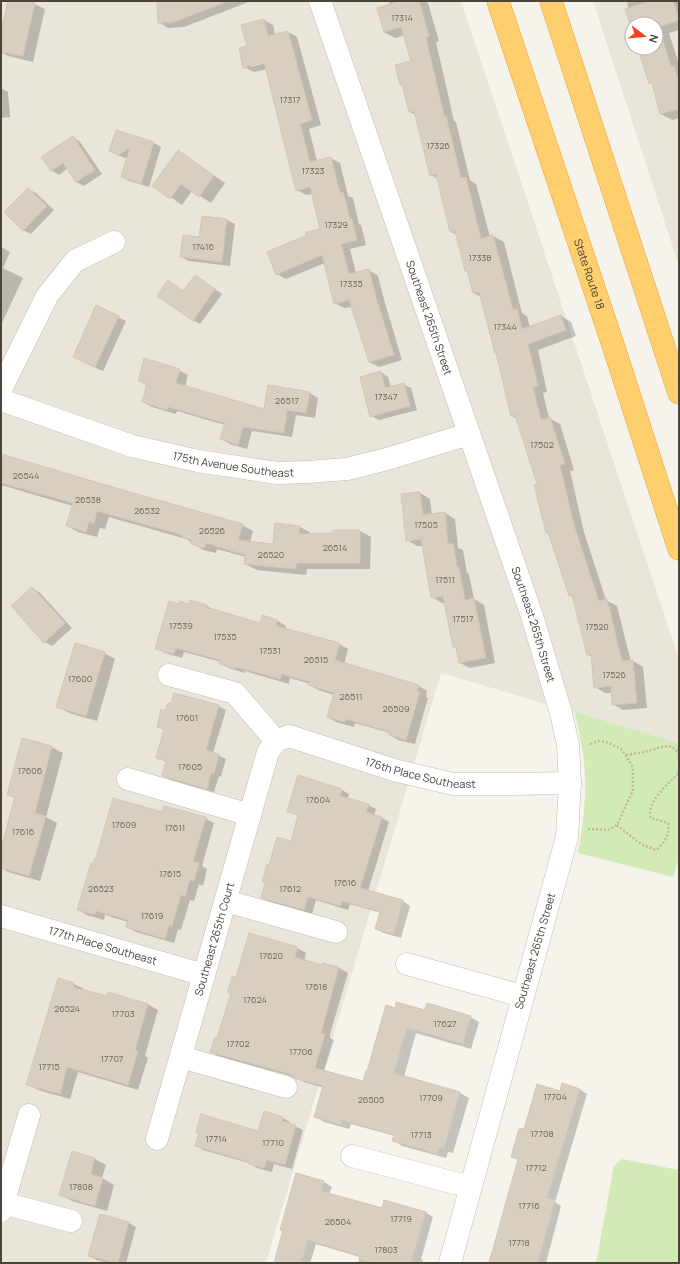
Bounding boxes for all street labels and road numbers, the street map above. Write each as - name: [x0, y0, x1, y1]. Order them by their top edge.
- street label: State Route 18: [571, 237, 609, 311]
- street label: Southeast 265th Street: [403, 258, 456, 377]
- street label: 175th Avenue Southeast: [171, 447, 294, 480]
- street label: Southeast 265th Street: [508, 564, 559, 684]
- street label: 176th Place Southeast: [363, 753, 476, 791]
- street label: Southeast 265th Court: [190, 880, 237, 998]
- street label: Southeast 265th Street: [511, 891, 558, 1011]
- street label: 177th Place Southeast: [47, 922, 159, 968]

